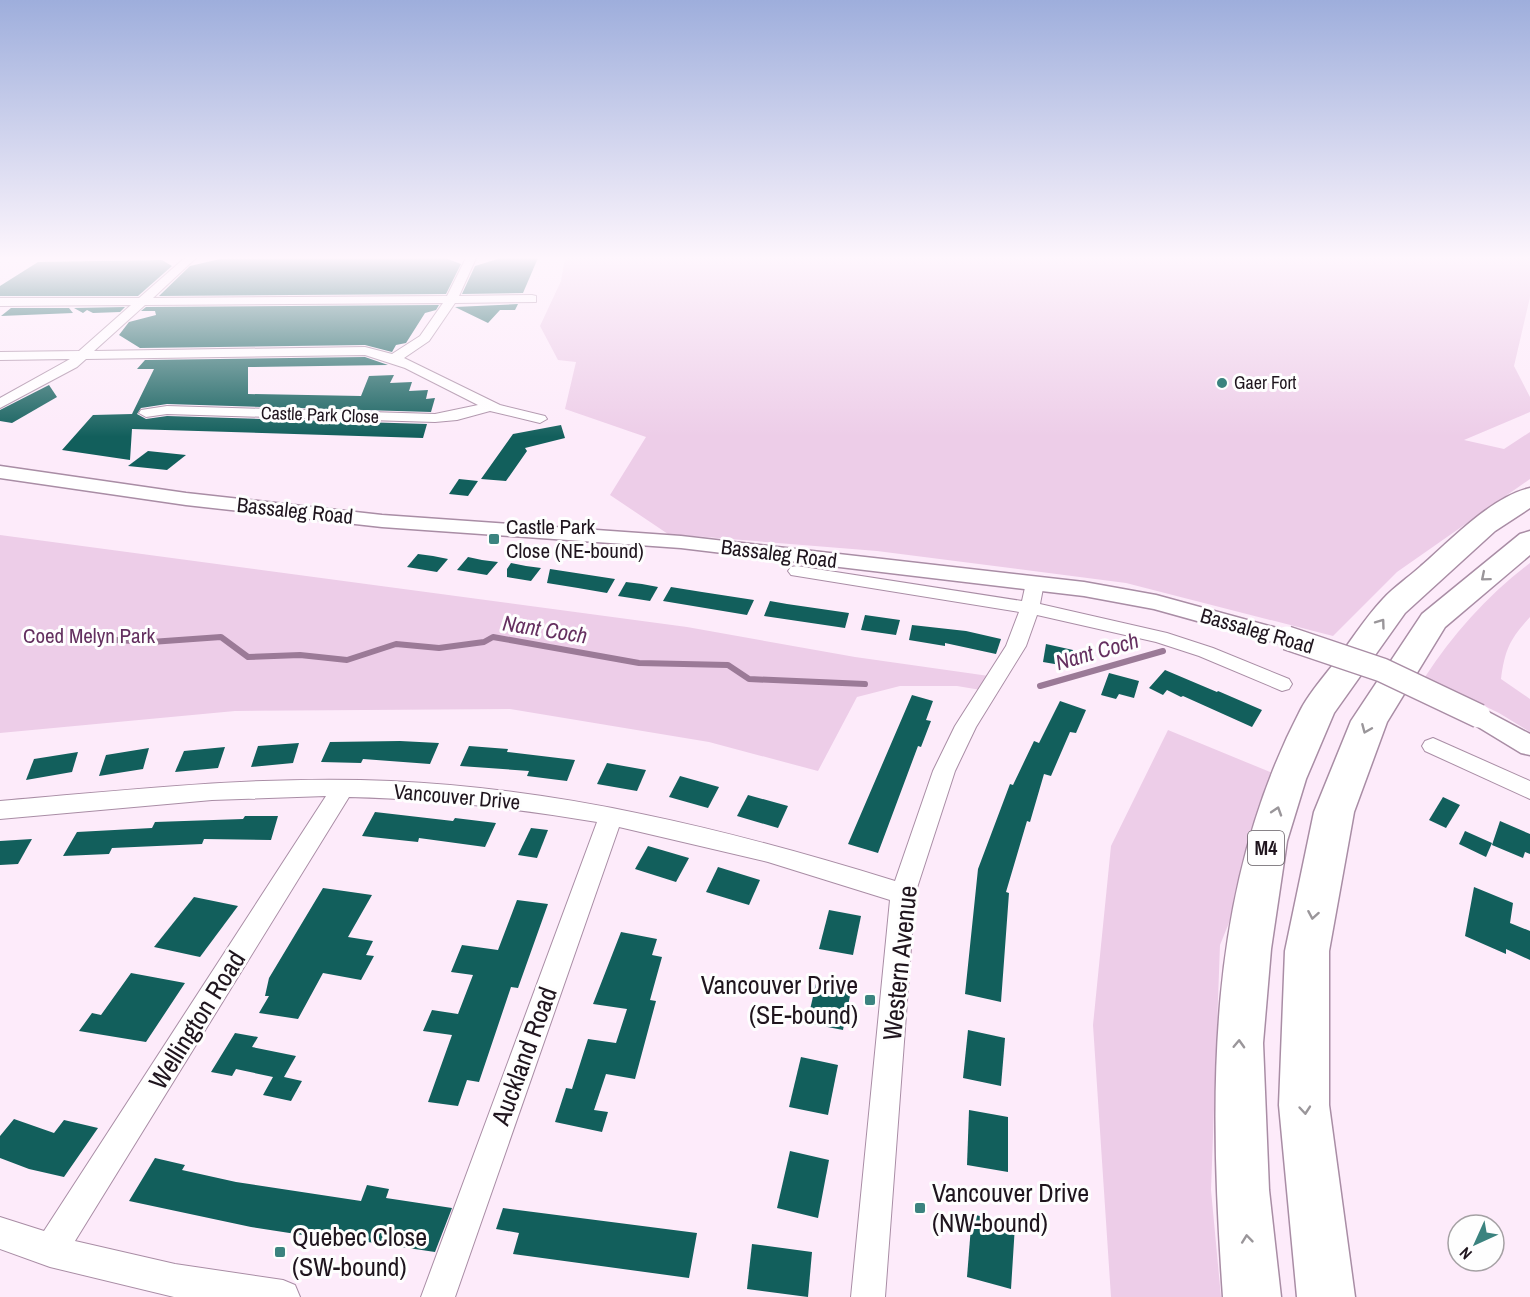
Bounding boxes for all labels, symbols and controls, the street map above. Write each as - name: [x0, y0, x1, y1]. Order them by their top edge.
- place label: Gaer Fort: [1234, 370, 1296, 395]
- marker: Gaer Fort: [1215, 376, 1229, 390]
- street label: Castle Park Close: [261, 400, 379, 429]
- street label: Bassaleg Road: [235, 490, 355, 531]
- place label: Castle Park Close (NE-bound): [506, 512, 644, 565]
- marker: Castle Park Close (NE-bound): [487, 532, 501, 546]
- street label: Bassaleg Road: [719, 532, 839, 575]
- one-way arrow: [1481, 570, 1492, 581]
- street label: Bassaleg Road: [1197, 600, 1317, 661]
- water label: Nant Coch: [501, 608, 589, 650]
- one-way arrow: [1374, 619, 1385, 630]
- park label: Coed Melyn Park: [23, 621, 155, 650]
- water label: Nant Coch: [1052, 625, 1142, 677]
- one-way arrow: [1361, 722, 1373, 733]
- street label: Vancouver Drive: [393, 777, 522, 816]
- one-way arrow: [1269, 806, 1282, 817]
- road number: M4: [1248, 831, 1284, 865]
- street label: Western Avenue: [874, 884, 925, 1042]
- one-way arrow: [1308, 911, 1320, 920]
- street label: Wellington Road: [140, 944, 253, 1096]
- place label: Vancouver Drive (SE-bound): [701, 967, 858, 1032]
- street label: Auckland Road: [482, 982, 565, 1131]
- marker: Vancouver Drive (SE-bound): [863, 993, 877, 1007]
- one-way arrow: [1233, 1040, 1246, 1049]
- one-way arrow: [1298, 1105, 1311, 1114]
- place label: Vancouver Drive (NW-bound): [932, 1175, 1089, 1240]
- marker: Vancouver Drive (NW-bound): [913, 1201, 927, 1215]
- north arrow: [1446, 1213, 1506, 1273]
- place label: Quebec Close (SW-bound): [292, 1219, 427, 1284]
- one-way arrow: [1241, 1234, 1254, 1243]
- text: N: [1454, 1242, 1477, 1265]
- marker: Quebec Close (SW-bound): [273, 1245, 287, 1259]

